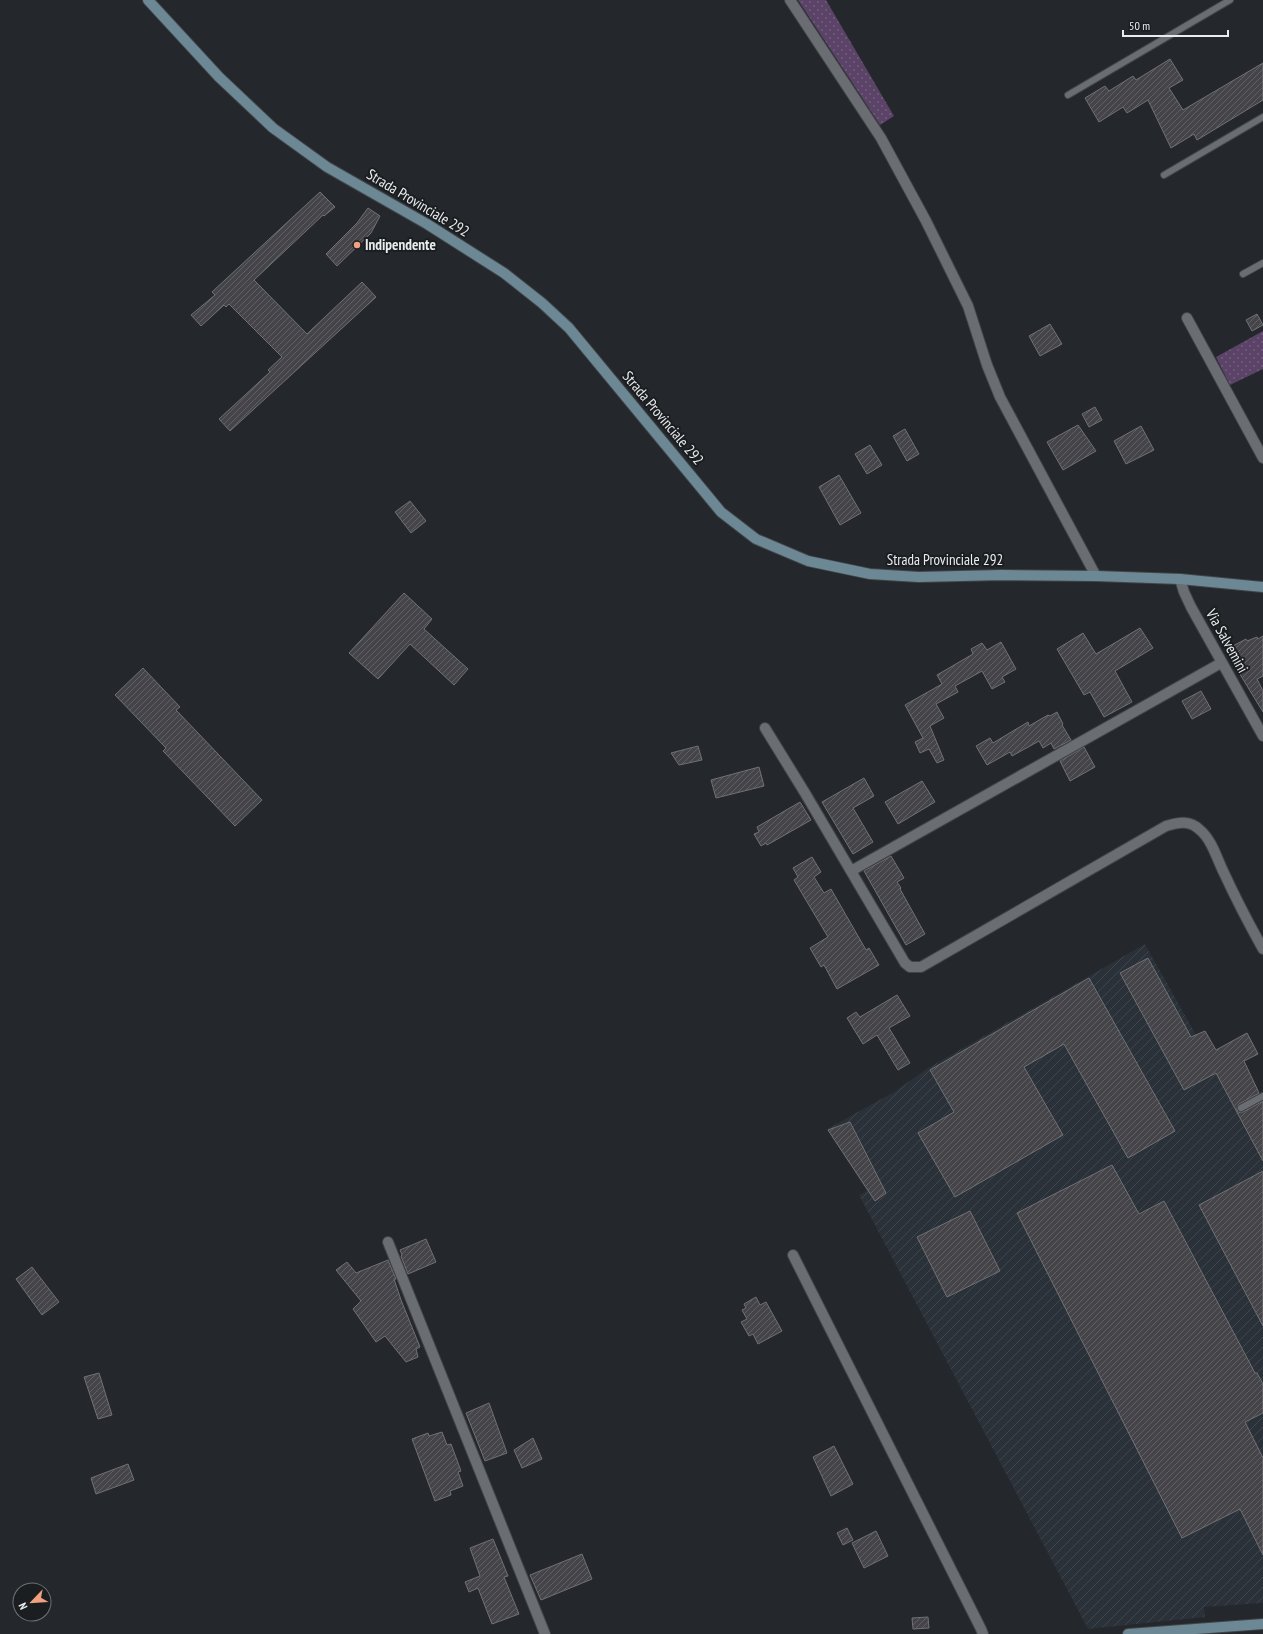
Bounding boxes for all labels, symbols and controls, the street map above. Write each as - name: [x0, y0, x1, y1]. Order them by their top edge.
- scale bar: [1123, 12, 1228, 38]
- text: 50 m: [1129, 18, 1150, 33]
- street label: Strada Provinciale 292: [363, 164, 473, 241]
- place label: Indipendente: [365, 235, 436, 254]
- marker: Indipendente: [352, 240, 362, 250]
- street label: Strada Provinciale 292: [619, 367, 708, 468]
- street label: Strada Provinciale 292: [887, 550, 1003, 569]
- street label: Via Salvemini: [1202, 605, 1253, 676]
- north arrow: [12, 1582, 52, 1622]
- text: N: [15, 1601, 31, 1612]

